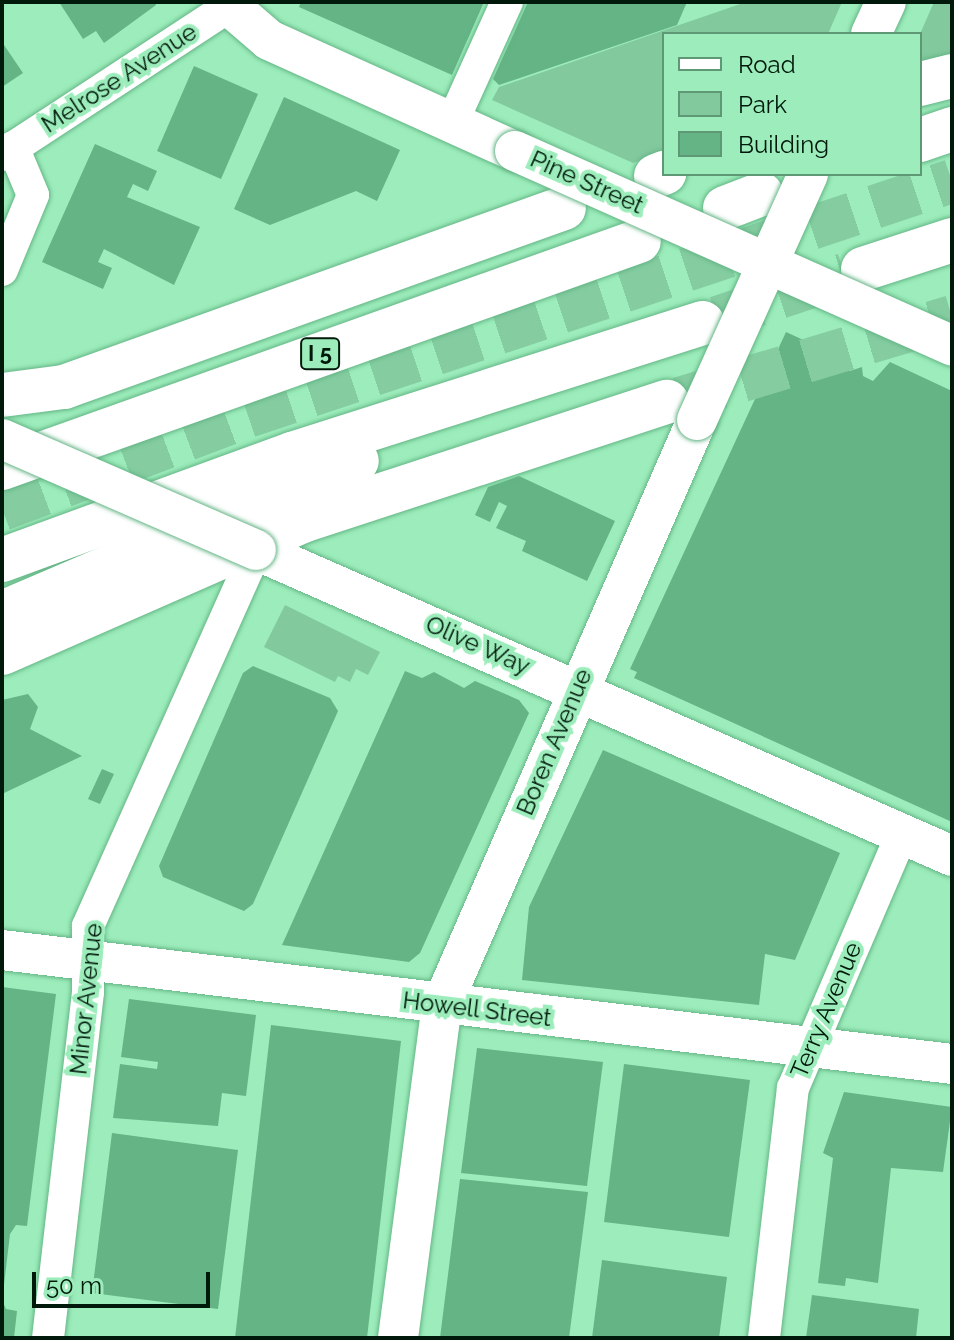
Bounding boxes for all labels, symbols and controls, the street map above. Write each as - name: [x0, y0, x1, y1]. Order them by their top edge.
- street label: Melrose Avenue: [36, 17, 202, 139]
- legend: [662, 32, 922, 176]
- text: Road: [738, 50, 796, 79]
- text: Park: [738, 90, 787, 119]
- text: Building: [738, 130, 829, 159]
- street label: Pine Street: [526, 144, 648, 220]
- road number: I 5: [300, 336, 340, 372]
- street label: Olive Way: [421, 609, 535, 681]
- street label: Boren Avenue: [510, 664, 598, 820]
- street label: Minor Avenue: [64, 921, 108, 1077]
- street label: Terry Avenue: [784, 937, 868, 1083]
- street label: Howell Street: [401, 986, 553, 1032]
- scale bar: [36, 1256, 214, 1306]
- text: 50 m: [46, 1271, 102, 1300]

